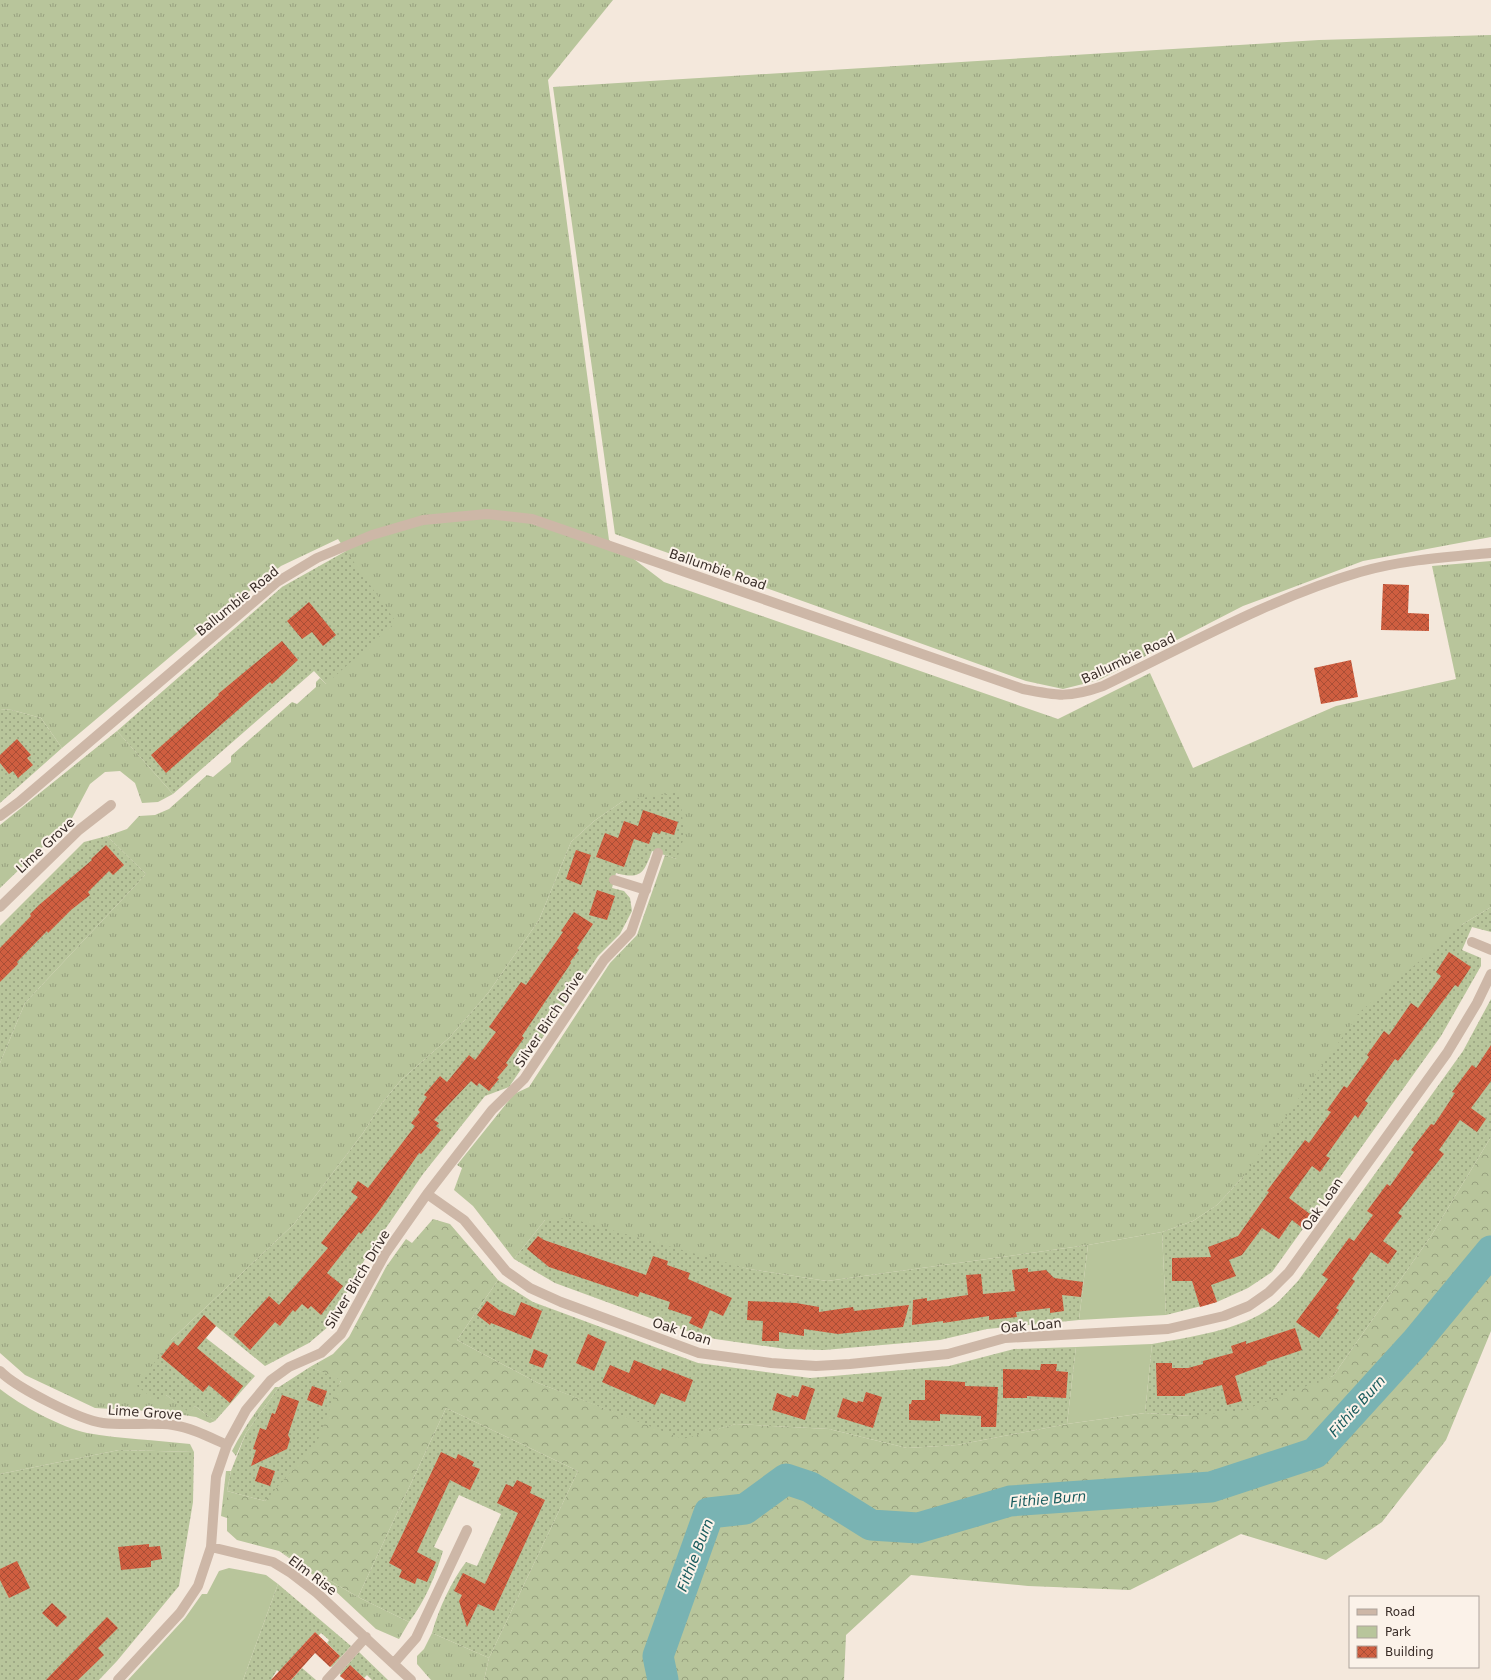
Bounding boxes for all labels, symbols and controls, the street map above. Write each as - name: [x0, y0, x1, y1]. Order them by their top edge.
- street label: Ballumbie Road: [667, 546, 768, 593]
- street label: Ballumbie Road: [193, 564, 282, 639]
- street label: Ballumbie Road: [1079, 630, 1177, 687]
- street label: Lime Grove: [13, 814, 78, 876]
- street label: Silver Birch Drive: [512, 968, 587, 1070]
- street label: Oak Loan: [1299, 1175, 1346, 1234]
- street label: Silver Birch Drive: [322, 1227, 393, 1331]
- street label: Oak Loan: [650, 1315, 713, 1348]
- street label: Oak Loan: [1000, 1315, 1062, 1336]
- water label: Fithie Burn: [1326, 1372, 1388, 1440]
- street label: Lime Grove: [107, 1402, 183, 1423]
- water label: Fithie Burn: [1009, 1488, 1087, 1510]
- water label: Fithie Burn: [674, 1516, 716, 1594]
- street label: Elm Rise: [286, 1553, 340, 1598]
- legend: [1349, 1596, 1479, 1668]
- text: Road: [1385, 1605, 1415, 1619]
- text: Park: [1385, 1625, 1411, 1639]
- text: Building: [1385, 1645, 1434, 1659]

